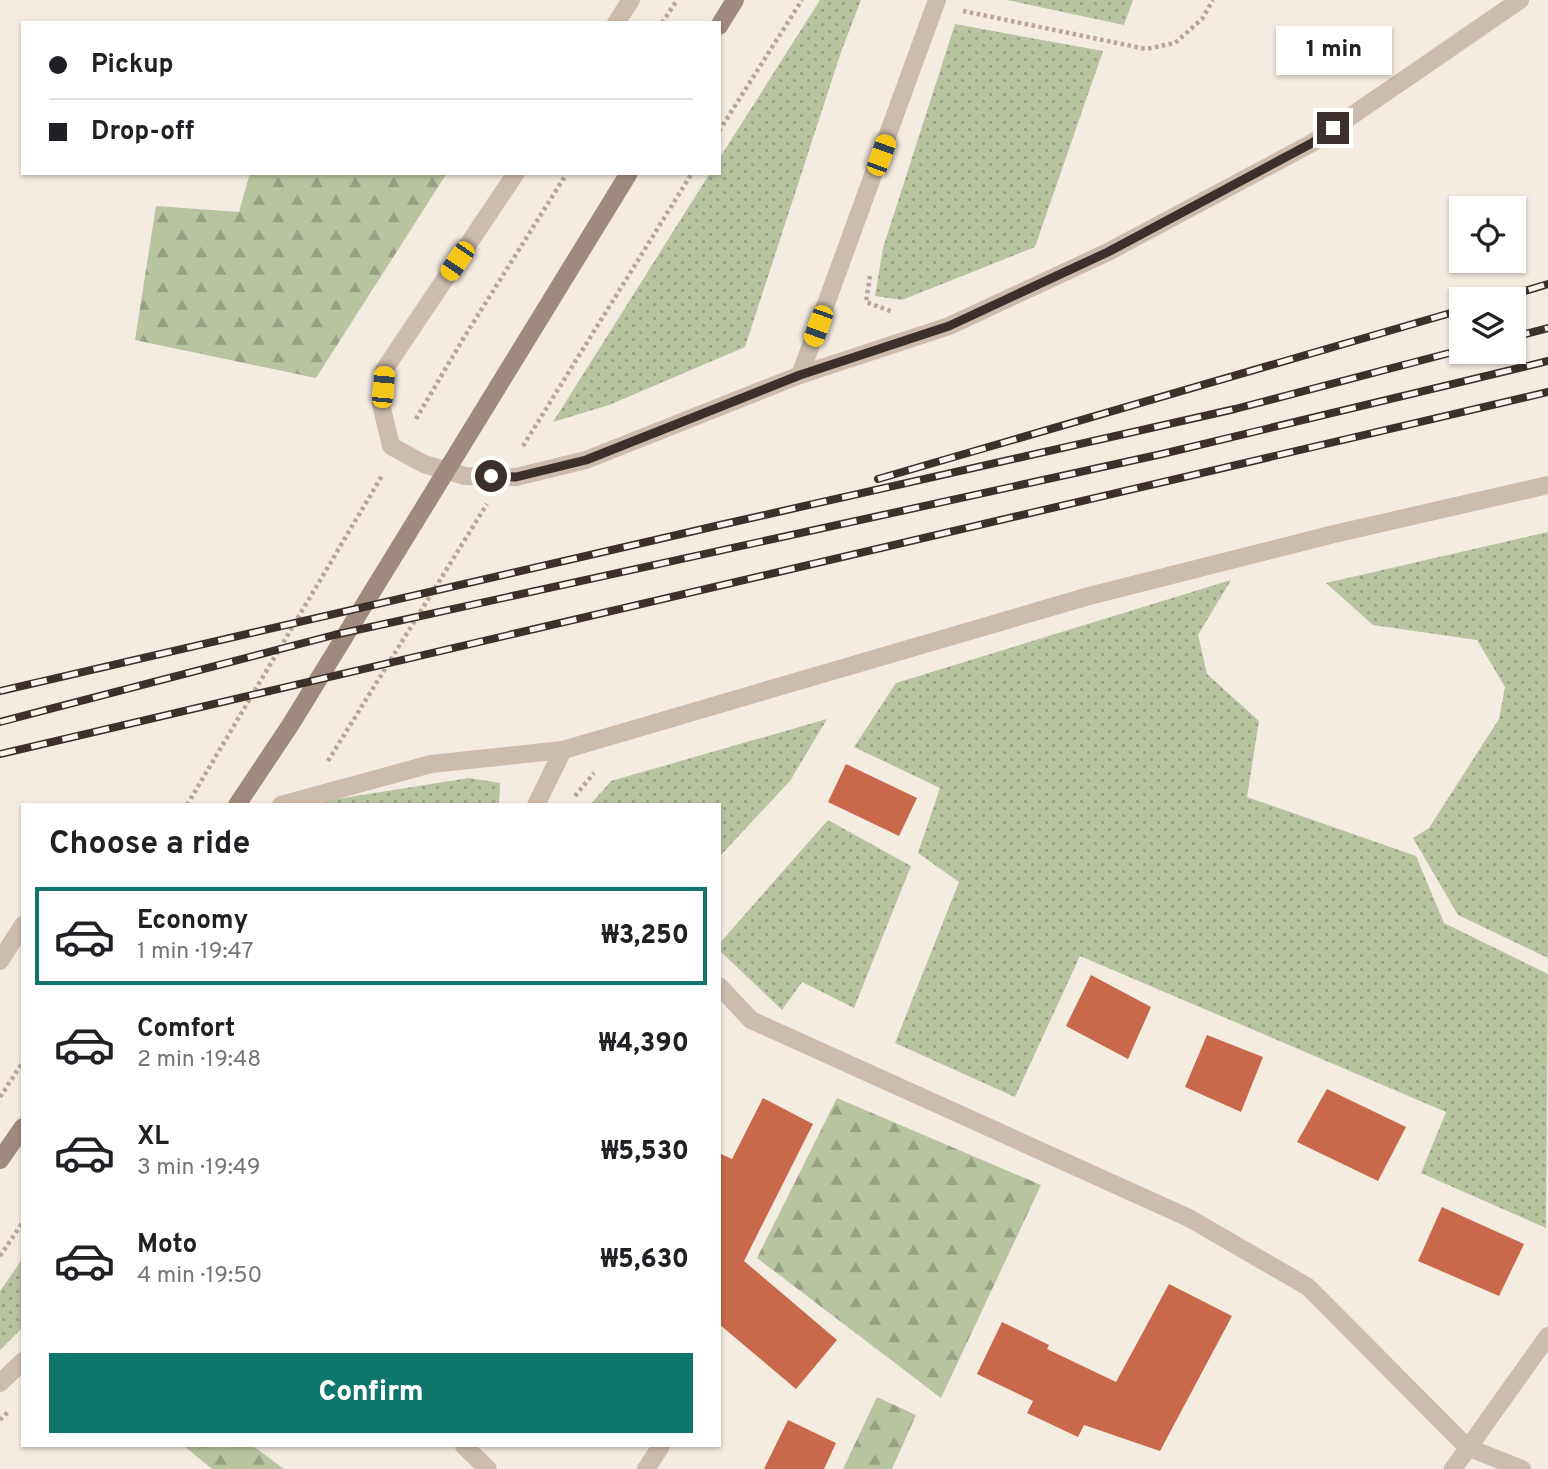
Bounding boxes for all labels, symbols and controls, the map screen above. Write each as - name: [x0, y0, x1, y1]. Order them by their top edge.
- callout: 1 min: [1275, 26, 1391, 76]
- text: 1 min: [1306, 36, 1362, 65]
- text: Pickup: [91, 49, 174, 82]
- route end: [1317, 112, 1349, 144]
- text: Drop-off: [91, 116, 194, 149]
- car: [864, 132, 899, 178]
- map controls: [1449, 196, 1526, 364]
- button: locate: [1449, 196, 1526, 273]
- car: [437, 238, 478, 284]
- button: layers: [1449, 287, 1526, 364]
- car: [801, 303, 836, 349]
- car: [371, 365, 396, 409]
- route start: [475, 460, 507, 492]
- text: Choose a ride: [49, 825, 250, 865]
- icon: car: [53, 905, 116, 968]
- text: Economy: [137, 905, 248, 938]
- text: ₩3,250: [601, 920, 689, 953]
- text: 1 min · 19:47: [137, 938, 254, 967]
- icon: car: [53, 1013, 116, 1076]
- text: Comfort: [137, 1013, 235, 1046]
- text: ₩4,390: [599, 1028, 689, 1061]
- text: 2 min · 19:48: [137, 1046, 261, 1075]
- icon: car: [53, 1121, 116, 1184]
- text: XL: [137, 1121, 169, 1154]
- text: ₩5,530: [601, 1136, 689, 1169]
- text: 3 min · 19:49: [137, 1154, 261, 1183]
- icon: car: [53, 1229, 116, 1292]
- text: Moto: [137, 1229, 197, 1262]
- text: ₩5,630: [601, 1244, 689, 1277]
- text: 4 min · 19:50: [137, 1262, 262, 1291]
- button: Confirm: [49, 1353, 693, 1433]

